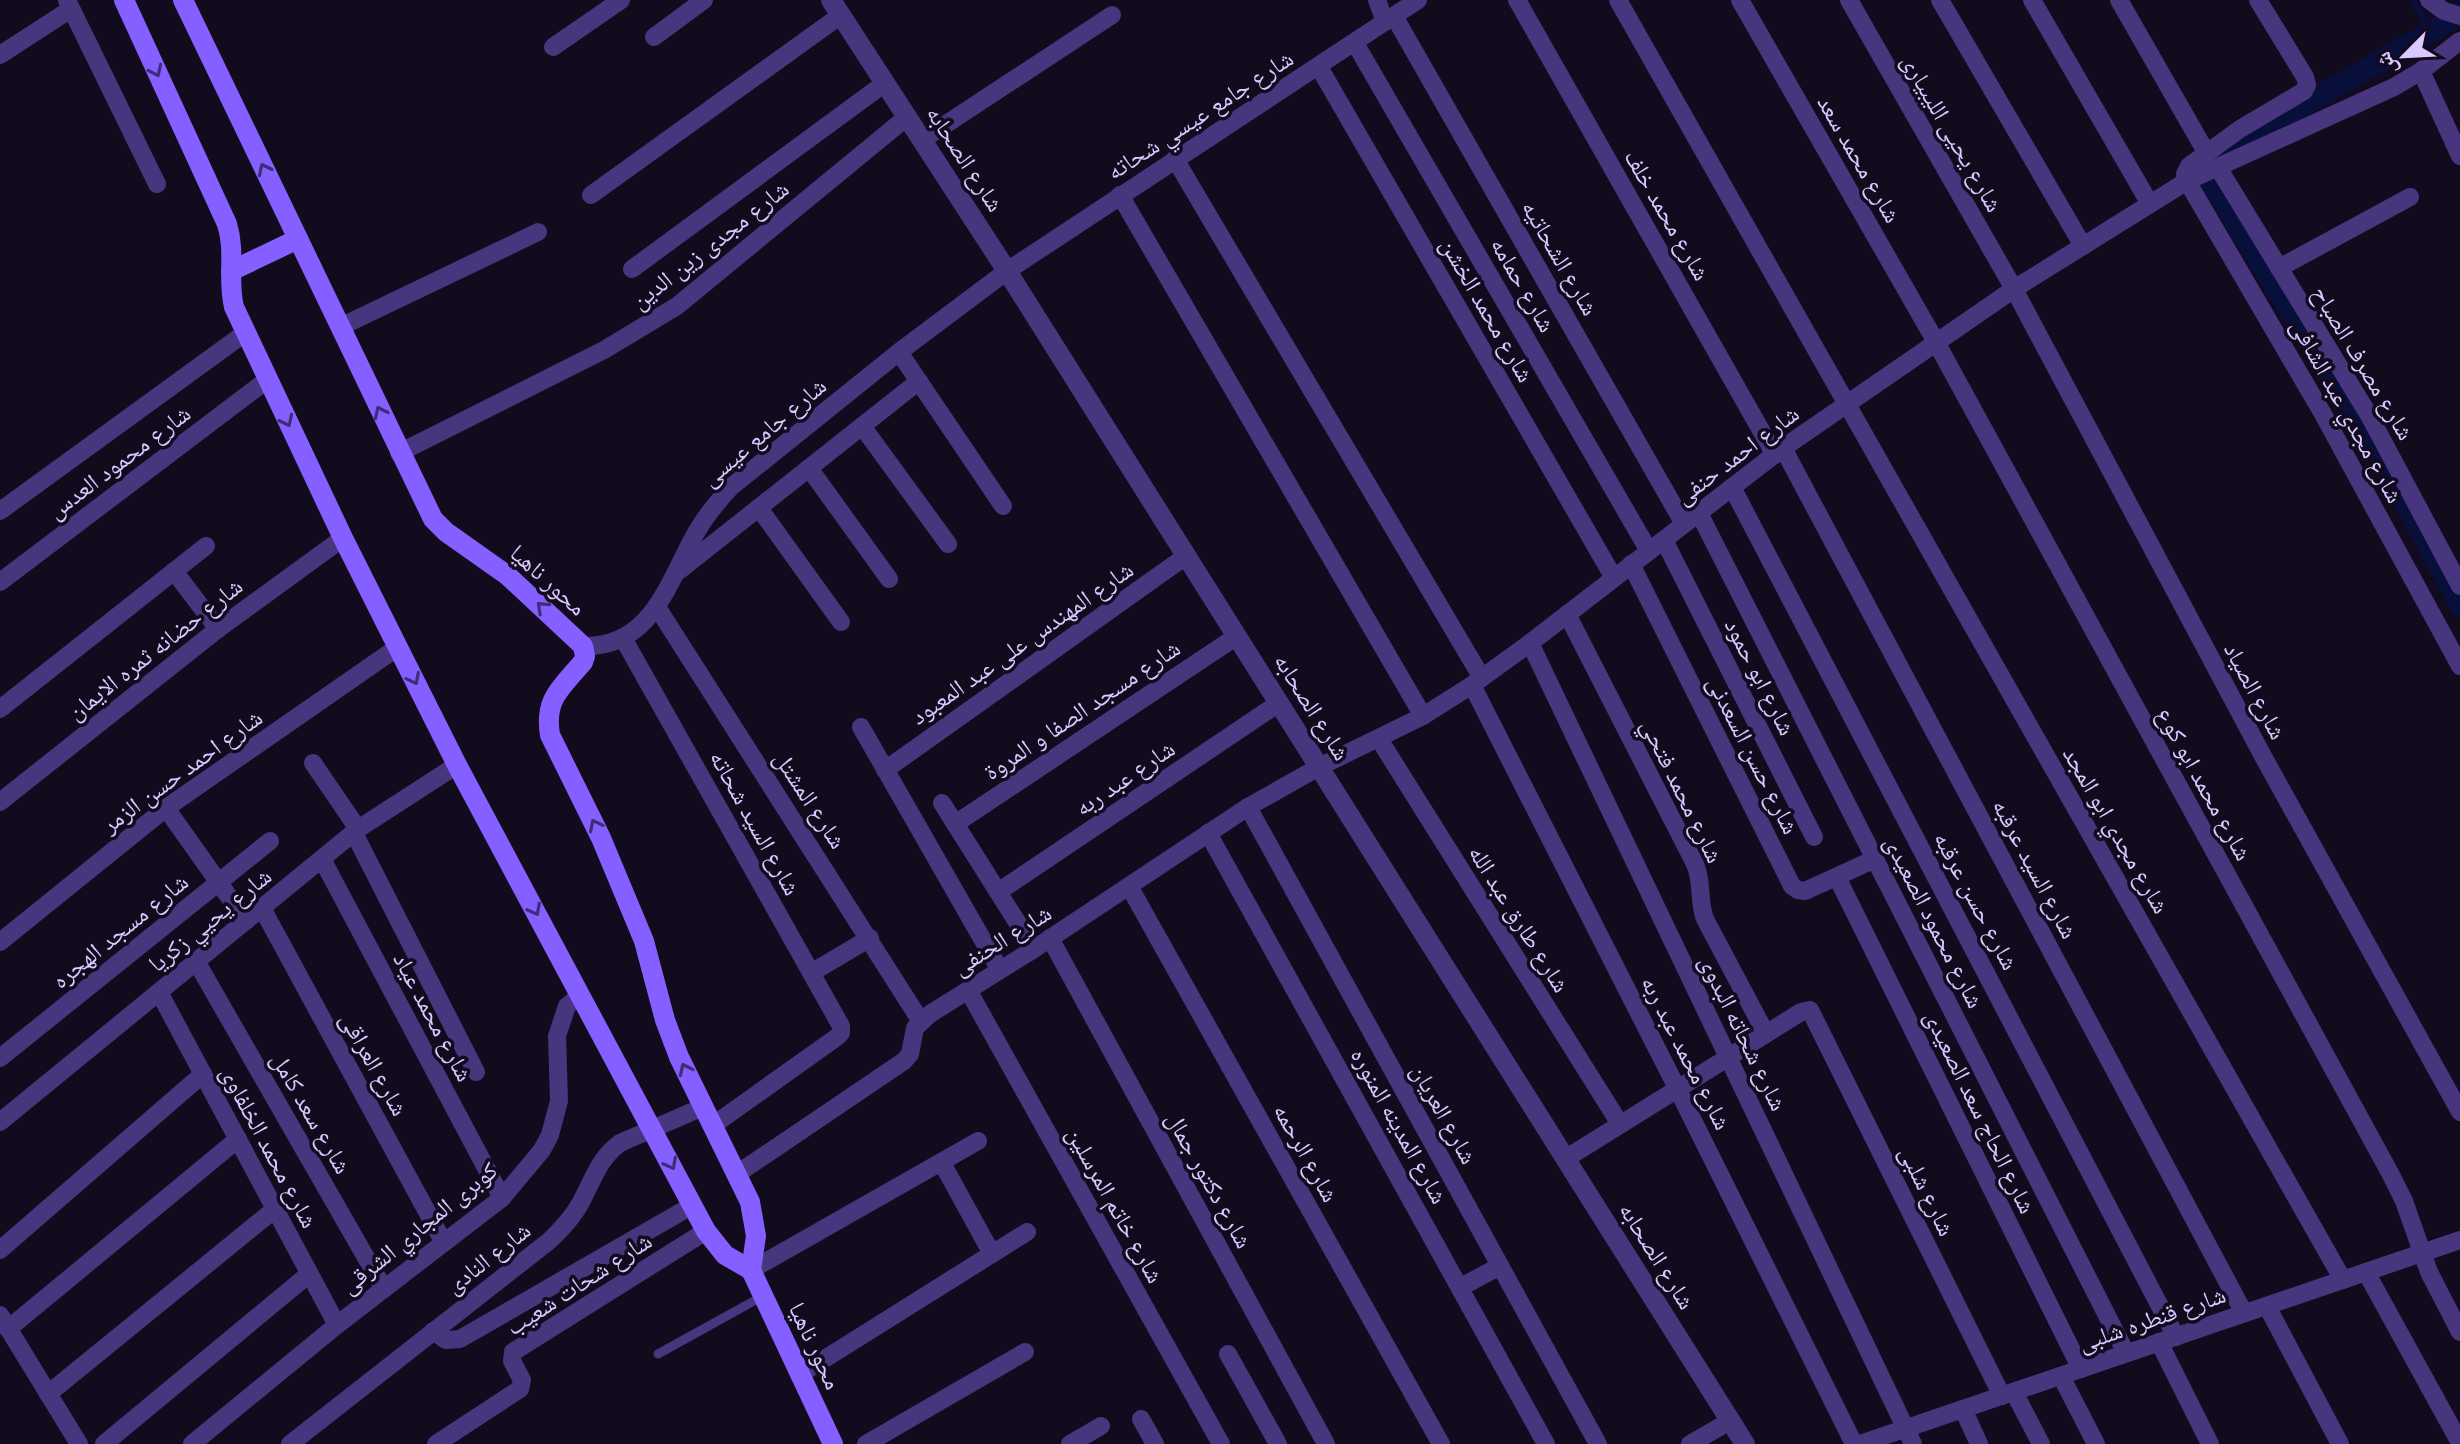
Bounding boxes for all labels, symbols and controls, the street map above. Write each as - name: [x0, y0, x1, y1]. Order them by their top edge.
- north arrow: [2364, 16, 2444, 96]
- street label: شارع جامع عيسي شحاته: [1101, 43, 1301, 190]
- text: ش: [2369, 48, 2403, 80]
- street label: شارع يحيى الليبيارى: [1895, 49, 2009, 217]
- one-way arrow: [146, 63, 162, 77]
- street label: شارع محمد سعد: [1810, 90, 1908, 228]
- street label: شارع الصحابه: [920, 100, 1010, 218]
- street label: شارع محمد خلف: [1617, 144, 1717, 286]
- one-way arrow: [258, 163, 274, 177]
- street label: شارع مجدى زين الدين: [625, 174, 795, 316]
- street label: شارع الشحاتيه: [1515, 195, 1605, 321]
- street label: شارع محمد الخشن: [1433, 232, 1541, 388]
- street label: شارع حمامه: [1484, 232, 1562, 338]
- street label: شارع مصرف الصباح: [2305, 280, 2421, 446]
- street label: شارع مجدي عبد الشافى: [2280, 314, 2410, 510]
- street label: شارع جامع عيسى: [695, 371, 833, 493]
- street label: شارع محمود العدس: [41, 398, 197, 526]
- street label: شارع احمد حنفى: [1669, 399, 1805, 511]
- one-way arrow: [374, 405, 390, 420]
- one-way arrow: [277, 413, 293, 427]
- street label: محور ناهيا: [505, 538, 593, 621]
- street label: شارع المهندس على عبد المعبود: [905, 555, 1139, 731]
- street label: شارع حضانه ثمره الايمان: [61, 571, 249, 727]
- one-way arrow: [536, 603, 551, 617]
- street label: شارع ابو حمود: [1718, 614, 1802, 740]
- street label: شارع مسجد الصفا و المروة: [978, 633, 1186, 787]
- street label: شارع الصياد: [2217, 637, 2293, 745]
- street label: شارع الصحابه: [1267, 648, 1357, 766]
- one-way arrow: [404, 671, 420, 686]
- street label: شارع حسن السعدنى: [1700, 671, 1806, 839]
- street label: شارع محمد ابو كوع: [2150, 702, 2258, 866]
- street label: شارع احمد حسن الزمر: [95, 703, 268, 840]
- street label: شارع محمد فتحي: [1630, 714, 1730, 870]
- street label: شارع عبد ربه: [1069, 734, 1181, 822]
- street label: شارع مجدي ابو المجد: [2052, 741, 2176, 921]
- street label: شارع السيد شحاته: [703, 745, 807, 901]
- street label: شارع المشتل: [767, 745, 853, 855]
- street label: شارع السيد عرقبه: [1986, 794, 2084, 944]
- one-way arrow: [589, 819, 605, 834]
- street label: شارع حسن عرقبه: [1927, 827, 2025, 975]
- street label: شارع محمود الصعيدى: [1878, 831, 1990, 1013]
- street label: شارع طارق عبد الله: [1462, 840, 1576, 998]
- street label: شارع يحيي زكريا: [142, 861, 280, 982]
- street label: شارع مسجد الهجره: [46, 867, 194, 995]
- street label: شارع الحنفى: [947, 898, 1057, 982]
- one-way arrow: [525, 901, 540, 916]
- street label: شارع محمد عياد: [386, 947, 480, 1087]
- street label: شارع شحاته البدوى: [1692, 950, 1794, 1116]
- street label: شارع محمد عبد ربه: [1634, 971, 1738, 1135]
- street label: شارع الحاج سعد الصعيدى: [1918, 1005, 2042, 1219]
- street label: شارع العراقى: [333, 1007, 415, 1121]
- street label: شارع المدينه المنوره: [1344, 1043, 1454, 1209]
- street label: شارع سعد كامل: [264, 1047, 358, 1179]
- street label: شارع العريان: [1404, 1059, 1484, 1169]
- street label: شارع محمد الخلفاوى: [214, 1061, 324, 1233]
- one-way arrow: [679, 1062, 695, 1077]
- street label: شارع الرحمه: [1267, 1099, 1345, 1207]
- street label: شارع دكتور جمال: [1159, 1106, 1259, 1254]
- street label: شارع خاتم المرسلين: [1059, 1122, 1170, 1289]
- street label: شارع شلبى: [1892, 1141, 1962, 1241]
- street label: كوبرى المجاري الشرقى: [334, 1155, 506, 1304]
- one-way arrow: [661, 1155, 676, 1170]
- street label: شارع الصحابه: [1612, 1197, 1702, 1315]
- street label: شارع النادى: [439, 1215, 537, 1301]
- street label: شارع شحات شعيب: [501, 1226, 657, 1342]
- street label: شارع قنطره شلبى: [2074, 1280, 2230, 1358]
- street label: محور ناهيا: [783, 1298, 848, 1394]

